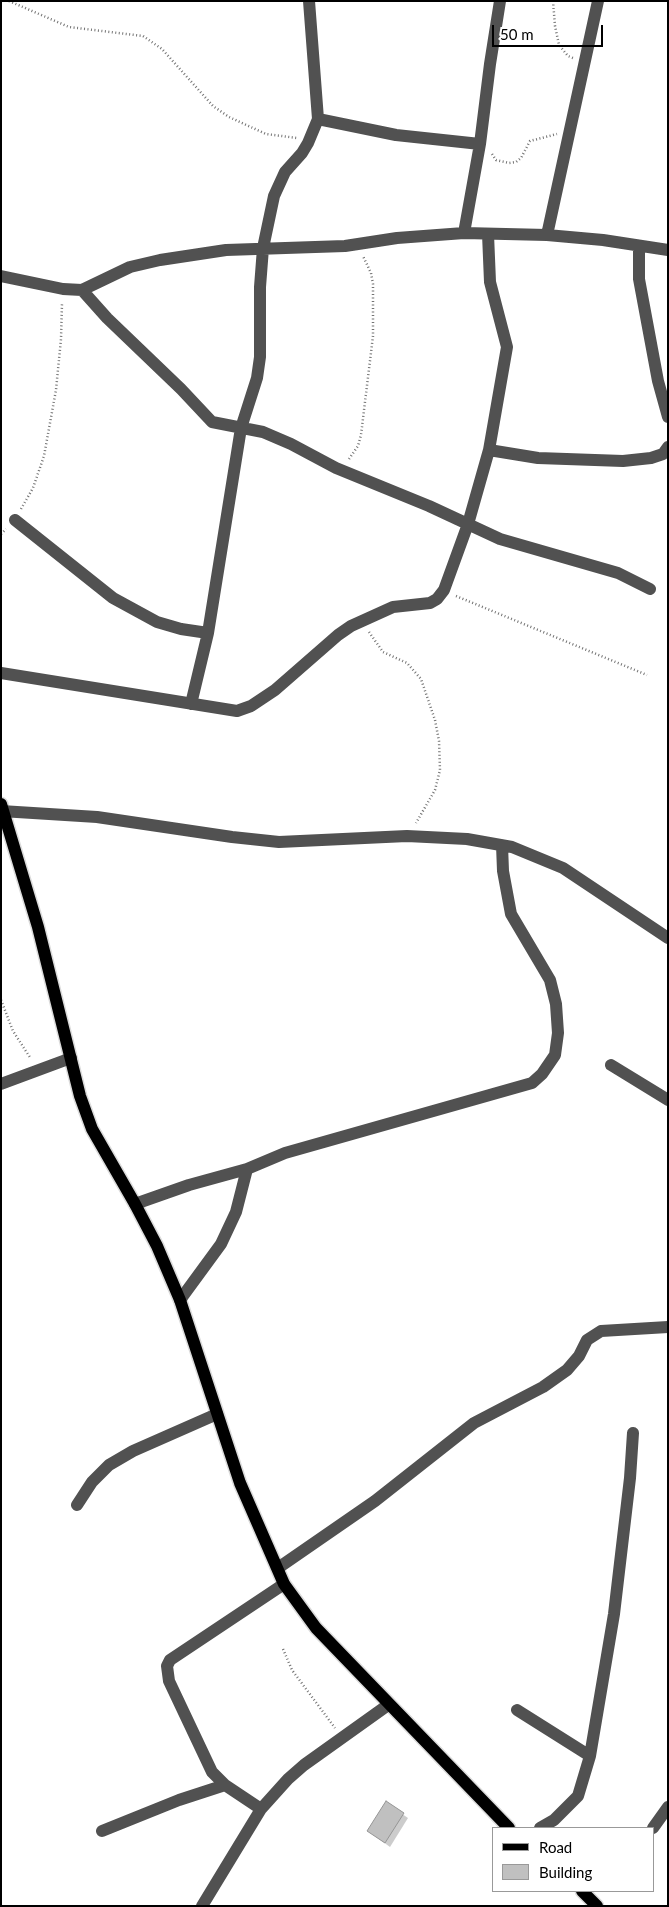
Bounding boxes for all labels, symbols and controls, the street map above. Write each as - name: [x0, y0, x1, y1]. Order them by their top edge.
- scale bar: [494, 15, 605, 47]
- text: 50 m: [500, 25, 534, 43]
- legend: [492, 1827, 654, 1892]
- text: Road: [539, 1838, 572, 1856]
- text: Building: [539, 1863, 592, 1881]

